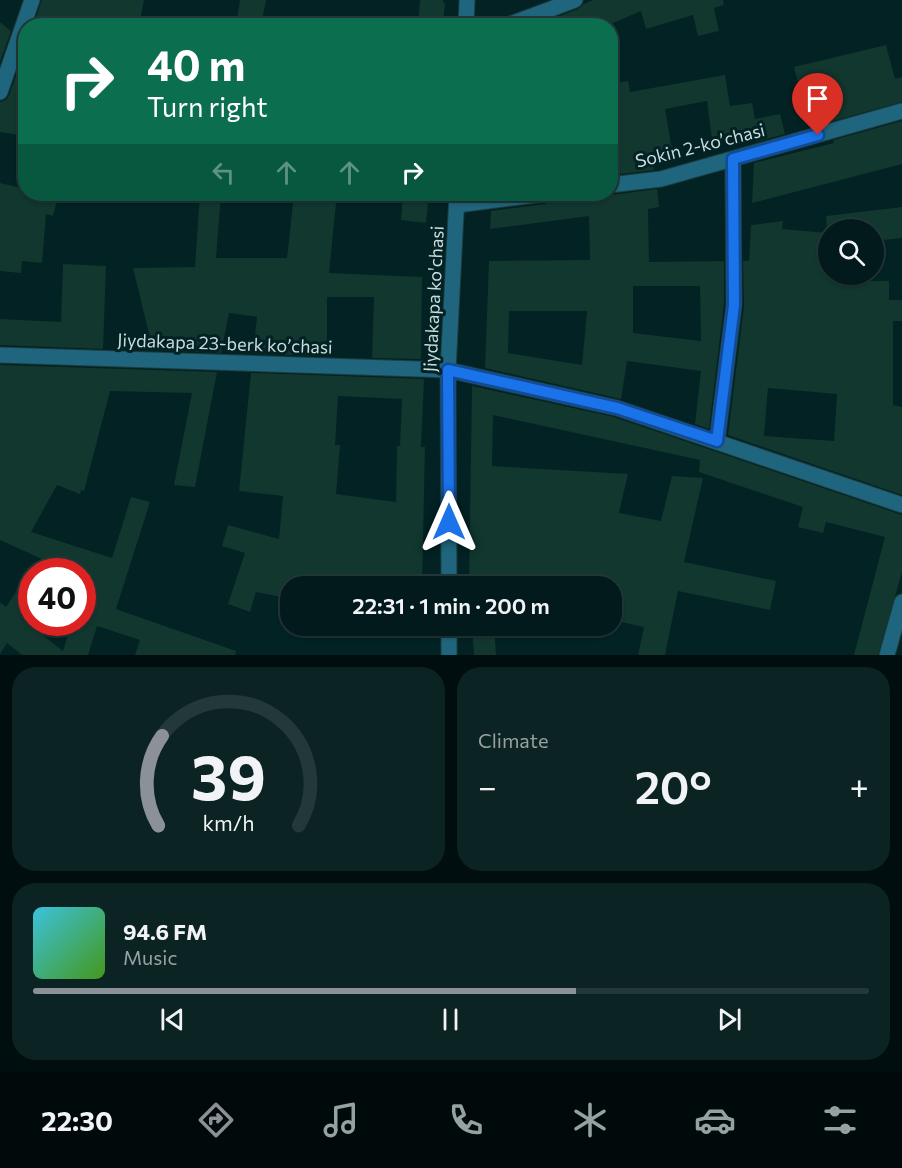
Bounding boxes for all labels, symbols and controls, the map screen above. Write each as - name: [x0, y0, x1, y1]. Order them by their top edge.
- text: 40 m: [147, 38, 245, 90]
- icon: right: [48, 42, 126, 120]
- pin: [792, 73, 843, 135]
- icon: arrive: [801, 82, 834, 115]
- text: Turn right: [147, 90, 267, 123]
- street label: Sokin 2-koʼchasi: [633, 118, 767, 172]
- icon: left: [207, 156, 240, 189]
- icon: ahead: [270, 156, 303, 189]
- icon: ahead: [333, 156, 366, 189]
- icon: right: [396, 156, 429, 189]
- map controls: [818, 219, 884, 285]
- button: search: [818, 219, 884, 285]
- street label: Jiydakapa ko'chasi: [418, 225, 448, 373]
- street label: Jiydakapa 23-berk koʼchasi: [117, 328, 333, 358]
- position arrow: [417, 490, 481, 554]
- speed limit sign: 40: [18, 558, 96, 636]
- text: 22:31 · 1 min · 200 m: [352, 592, 550, 619]
- text: Climate: [478, 728, 548, 752]
- text: 39: [191, 737, 266, 813]
- text: 20°: [635, 758, 712, 813]
- text: −: [478, 765, 497, 806]
- text: +: [850, 765, 869, 806]
- text: km/h: [202, 809, 255, 835]
- text: 94.6 FM: [123, 918, 207, 945]
- text: Music: [123, 945, 177, 969]
- icon: previous: [156, 1003, 189, 1036]
- icon: pause: [434, 1003, 467, 1036]
- icon: next: [713, 1003, 746, 1036]
- icon: directions: [195, 1099, 237, 1141]
- icon: music: [320, 1099, 362, 1141]
- icon: phone: [445, 1099, 487, 1141]
- icon: climate: [569, 1099, 611, 1141]
- icon: car: [694, 1099, 736, 1141]
- icon: filters: [819, 1099, 861, 1141]
- text: 22:30: [41, 1104, 113, 1137]

